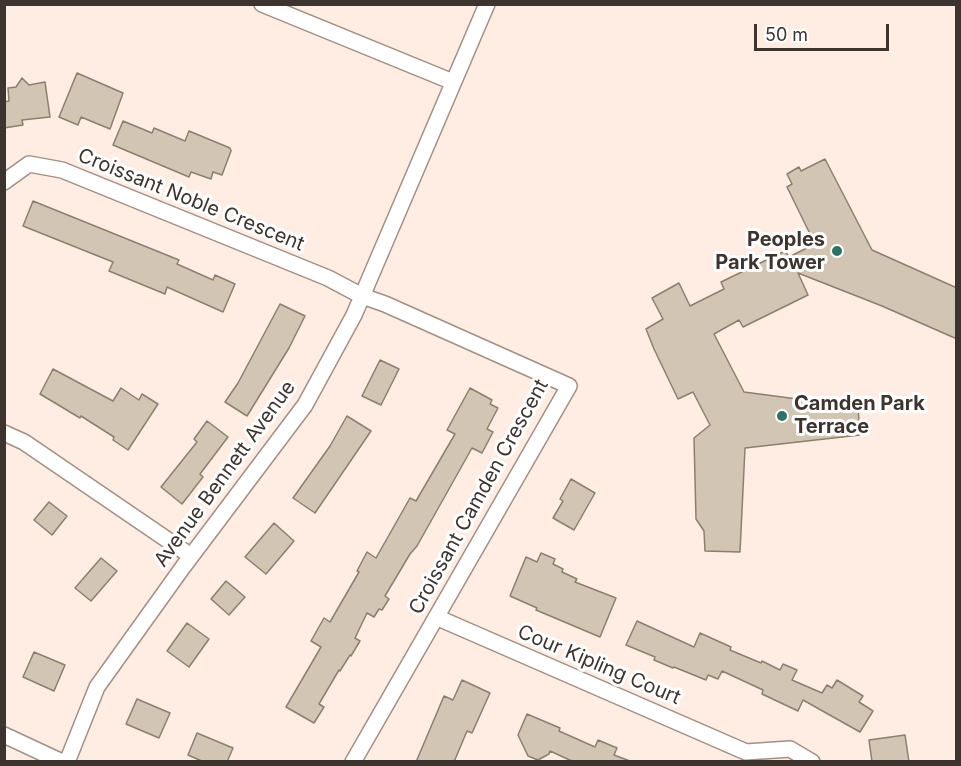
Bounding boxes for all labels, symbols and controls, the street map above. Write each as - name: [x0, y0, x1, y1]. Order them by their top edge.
- scale bar: [757, 12, 892, 50]
- text: 50 m: [765, 24, 808, 45]
- street label: Croissant Noble Crescent: [74, 144, 308, 256]
- place label: Peoples Park Tower: [715, 228, 825, 275]
- marker: Peoples Park Tower: [830, 244, 844, 258]
- street label: Croissant Camden Crescent: [404, 375, 554, 619]
- street label: Avenue Bennett Avenue: [149, 376, 301, 572]
- place label: Camden Park Terrace: [794, 392, 925, 439]
- marker: Camden Park Terrace: [775, 409, 789, 423]
- street label: Cour Kipling Court: [514, 620, 684, 710]

